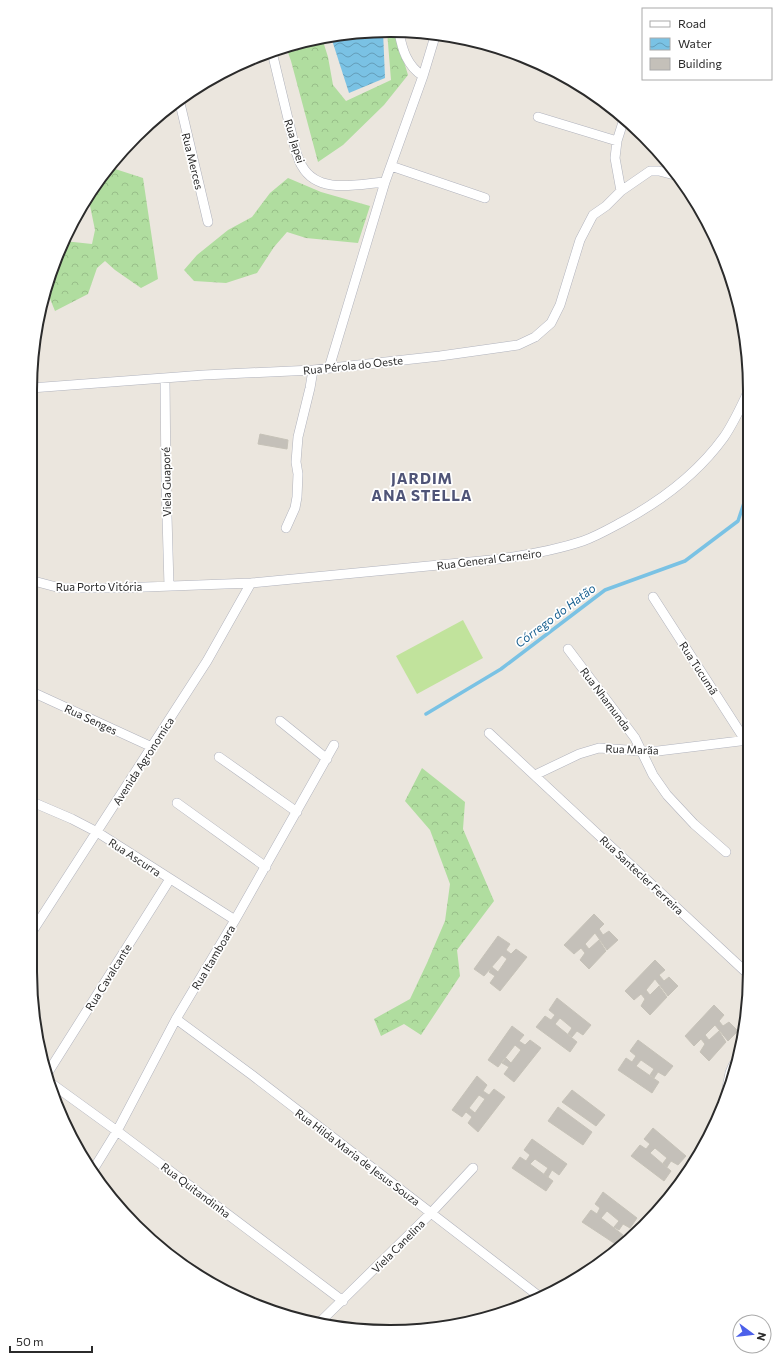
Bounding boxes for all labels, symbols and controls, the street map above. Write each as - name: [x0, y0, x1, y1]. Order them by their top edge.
- legend: [642, 8, 772, 80]
- text: Road: [678, 16, 706, 30]
- text: Water: [678, 36, 712, 50]
- text: Building: [678, 56, 722, 70]
- street label: Rua Japei: [281, 117, 308, 165]
- street label: Rua Merces: [180, 131, 206, 191]
- street label: Rua Pérola do Oeste: [302, 353, 404, 377]
- street label: Viela Guaporé: [159, 447, 173, 517]
- district label: JARDIM ANA STELLA: [371, 469, 473, 504]
- street label: Rua General Carneiro: [436, 546, 543, 572]
- street label: Rua Porto Vitória: [56, 580, 142, 593]
- water label: Córrego do Hatão: [512, 580, 598, 650]
- street label: Rua Tucumã: [677, 639, 721, 697]
- street label: Rua Nhamunda: [578, 665, 634, 733]
- street label: Rua Senges: [63, 701, 119, 737]
- street label: Avenida Agronomica: [110, 715, 176, 807]
- street label: Rua Marãa: [605, 742, 659, 756]
- street label: Rua Santecler Ferreira: [597, 833, 687, 917]
- street label: Rua Ascurra: [106, 835, 164, 879]
- street label: Rua Itamboara: [189, 922, 237, 992]
- street label: Rua Cavalcante: [82, 941, 134, 1013]
- street label: Rua Hilda Maria de Jesus Souza: [293, 1106, 423, 1209]
- street label: Rua Quitandinha: [159, 1160, 233, 1220]
- street label: Viela Canelina: [369, 1217, 427, 1275]
- north arrow: [732, 1314, 772, 1354]
- scale bar: [10, 1328, 92, 1354]
- text: N: [755, 1331, 769, 1342]
- text: 50 m: [16, 1334, 44, 1348]

